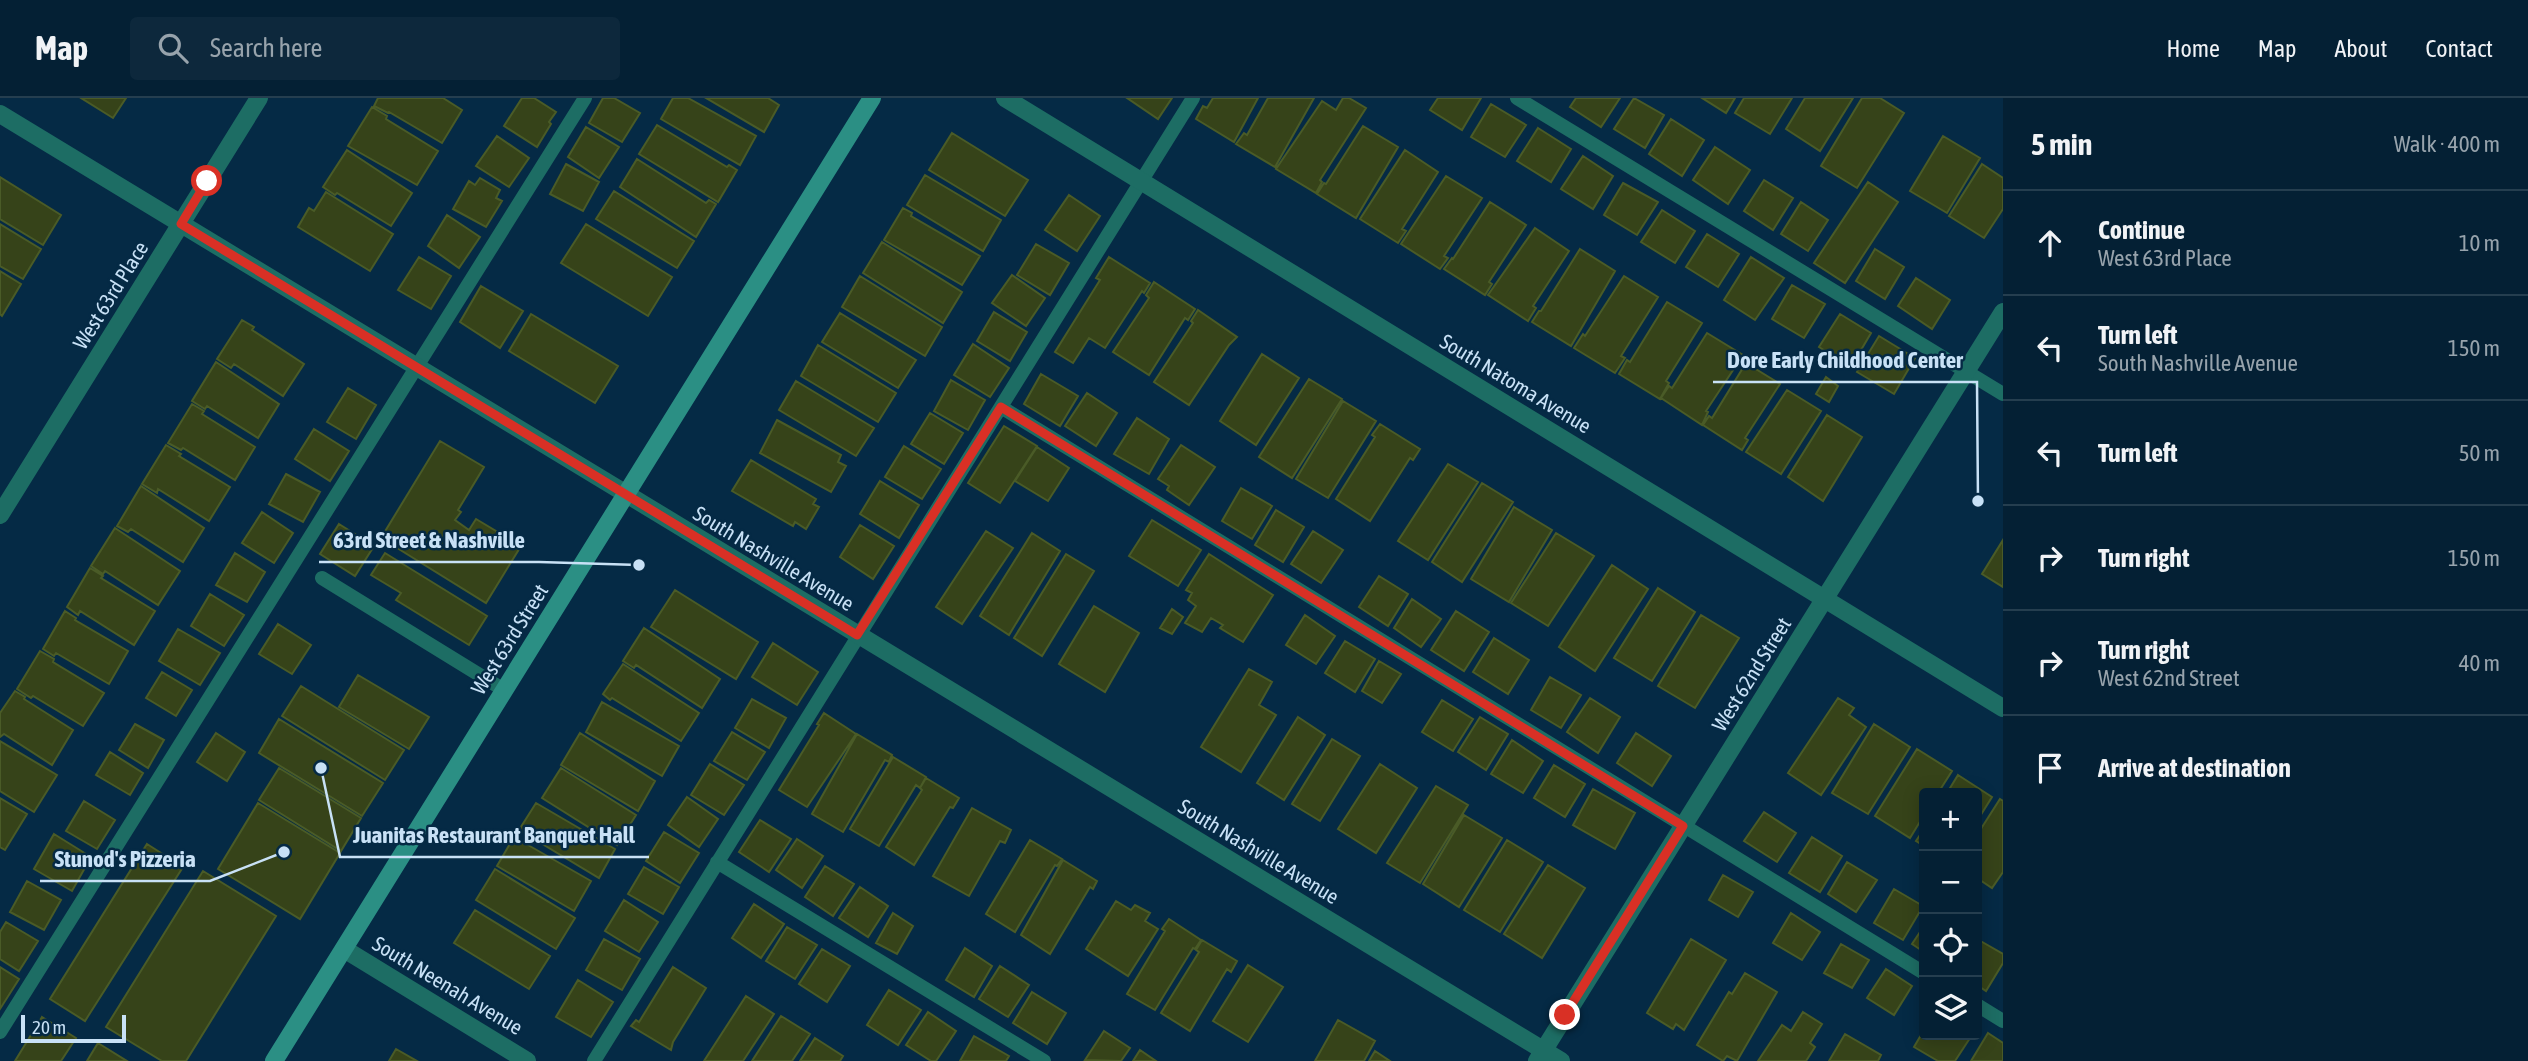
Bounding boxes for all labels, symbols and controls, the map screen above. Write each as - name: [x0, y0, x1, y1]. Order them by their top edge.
- search box: [130, 17, 620, 80]
- text: Map: [35, 29, 88, 67]
- icon: search: [154, 29, 192, 67]
- text: Search here: [210, 33, 322, 63]
- text: Home: [2166, 35, 2220, 62]
- text: Map: [2258, 35, 2296, 62]
- text: About: [2334, 35, 2387, 62]
- text: Contact: [2425, 35, 2493, 62]
- text: 5 min: [2031, 127, 2092, 161]
- text: Walk · 400 m: [2394, 131, 2500, 157]
- route start: [191, 165, 222, 196]
- text: Continue: [2098, 215, 2185, 245]
- icon: ahead: [2031, 224, 2069, 262]
- text: 10 m: [2459, 230, 2500, 256]
- street label: West 63rd Place: [67, 237, 153, 353]
- text: West 63rd Place: [2098, 245, 2232, 271]
- text: Turn left: [2098, 320, 2178, 350]
- street label: South Natoma Avenue: [1436, 328, 1596, 438]
- icon: left: [2031, 329, 2069, 367]
- text: 150 m: [2448, 335, 2500, 361]
- callout: Dore Early Childhood Center: [1713, 338, 1977, 382]
- text: Dore Early Childhood Center: [1727, 347, 1964, 373]
- text: South Nashville Avenue: [2098, 350, 2298, 376]
- icon: left: [2031, 434, 2069, 472]
- text: Turn left: [2098, 438, 2178, 468]
- text: 50 m: [2459, 440, 2500, 466]
- street label: South Nashville Avenue: [690, 501, 858, 615]
- callout: 63rd Street & Nashville: [319, 518, 539, 562]
- text: 63rd Street & Nashville: [333, 527, 525, 553]
- icon: right: [2031, 539, 2069, 577]
- text: Turn right: [2098, 543, 2189, 573]
- text: 150 m: [2448, 545, 2500, 571]
- street label: West 63rd Street: [466, 580, 552, 698]
- street label: West 62nd Street: [1707, 613, 1795, 735]
- text: Turn right: [2098, 635, 2189, 665]
- icon: right: [2031, 644, 2069, 682]
- text: 40 m: [2459, 650, 2500, 676]
- text: West 62nd Street: [2098, 665, 2240, 691]
- icon: arrive: [2031, 749, 2069, 787]
- text: Arrive at destination: [2098, 753, 2291, 783]
- map controls: [1919, 788, 1982, 1040]
- button: +: [1919, 788, 1982, 851]
- street label: South Nashville Avenue: [1175, 794, 1343, 908]
- callout: Juanitas Restaurant Banquet Hall: [340, 813, 649, 857]
- text: Juanitas Restaurant Banquet Hall: [352, 822, 636, 848]
- callout: Stunod's Pizzeria: [40, 837, 210, 881]
- text: Stunod's Pizzeria: [54, 846, 196, 872]
- button: −: [1919, 851, 1982, 914]
- button: locate: [1919, 914, 1982, 977]
- street label: South Neenah Avenue: [369, 931, 527, 1039]
- button: layers: [1919, 977, 1982, 1040]
- route end: [1549, 999, 1580, 1030]
- scale bar: [21, 1012, 126, 1044]
- text: 20 m: [32, 1016, 66, 1038]

